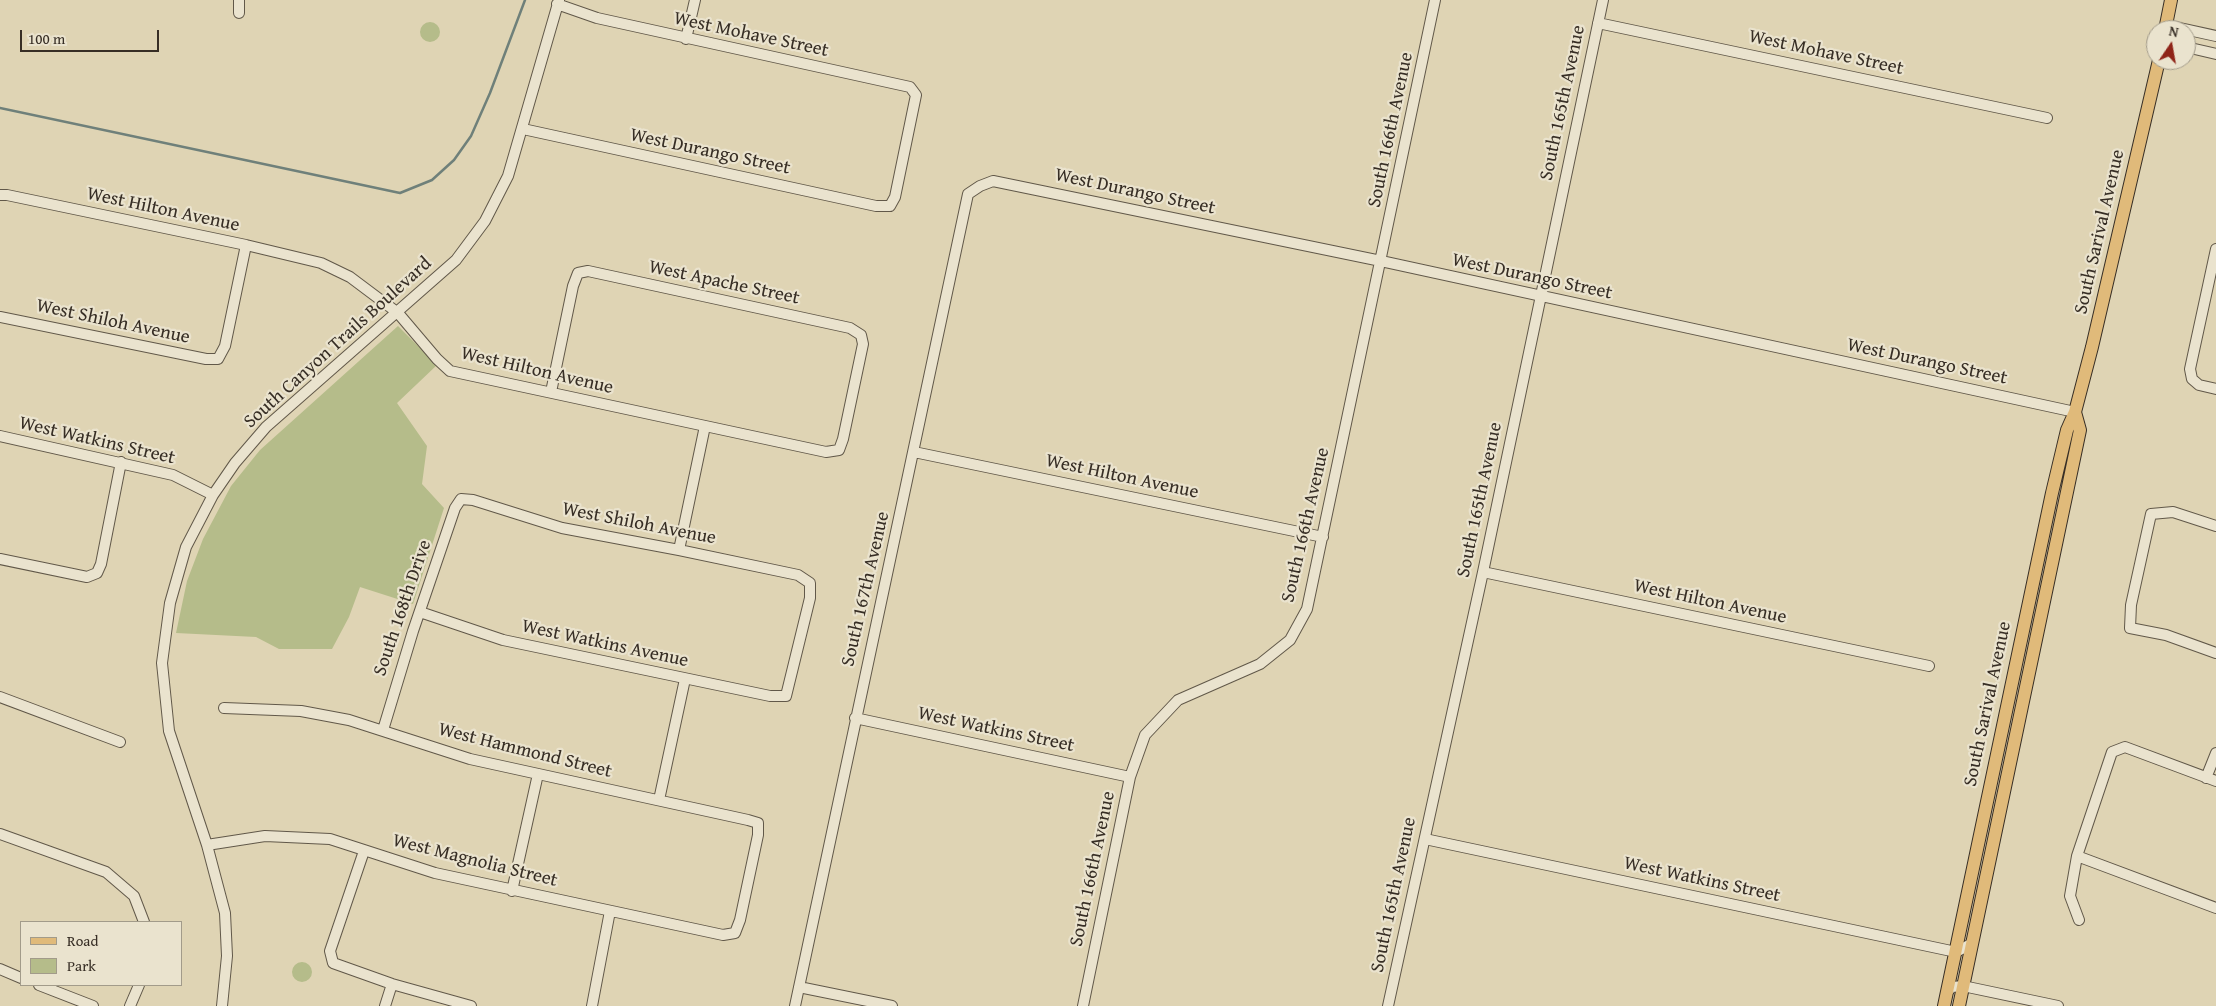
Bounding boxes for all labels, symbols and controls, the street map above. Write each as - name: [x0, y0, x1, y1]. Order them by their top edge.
- street label: West Mohave Street: [672, 7, 830, 63]
- scale bar: [22, 20, 161, 52]
- north arrow: [2146, 20, 2196, 70]
- text: N: [2167, 21, 2181, 42]
- street label: South 165th Avenue: [1535, 23, 1591, 183]
- street label: West Mohave Street: [1747, 25, 1905, 81]
- text: 100 m: [28, 28, 65, 49]
- street label: South 166th Avenue: [1363, 50, 1419, 210]
- street label: West Durango Street: [628, 124, 792, 180]
- street label: South Sarival Avenue: [2070, 147, 2130, 317]
- street label: West Durango Street: [1053, 164, 1217, 220]
- street label: West Hilton Avenue: [84, 183, 242, 237]
- street label: West Durango Street: [1450, 249, 1614, 305]
- street label: South Canyon Trails Boulevard: [239, 253, 437, 433]
- street label: West Apache Street: [647, 256, 801, 310]
- street label: West Shiloh Avenue: [34, 295, 192, 349]
- street label: West Durango Street: [1845, 334, 2009, 390]
- street label: West Hilton Avenue: [459, 342, 615, 400]
- street label: West Watkins Street: [17, 412, 177, 470]
- street label: South 165th Avenue: [1452, 420, 1508, 580]
- street label: South 166th Avenue: [1277, 445, 1335, 605]
- street label: West Hilton Avenue: [1043, 450, 1201, 504]
- street label: West Shiloh Avenue: [560, 498, 718, 550]
- street label: South 167th Avenue: [837, 509, 895, 669]
- street label: South 168th Drive: [369, 537, 437, 679]
- street label: West Hilton Avenue: [1631, 575, 1789, 629]
- street label: West Watkins Avenue: [520, 615, 690, 673]
- street label: South Sarival Avenue: [1959, 619, 2017, 789]
- street label: West Watkins Street: [916, 702, 1076, 758]
- street label: West Hammond Street: [436, 718, 614, 784]
- street label: South 166th Avenue: [1065, 789, 1121, 949]
- street label: South 165th Avenue: [1366, 815, 1422, 975]
- street label: West Magnolia Street: [390, 829, 560, 893]
- street label: West Watkins Street: [1622, 852, 1782, 908]
- legend: [20, 921, 182, 986]
- text: Road: [67, 930, 98, 951]
- text: Park: [67, 955, 96, 976]

